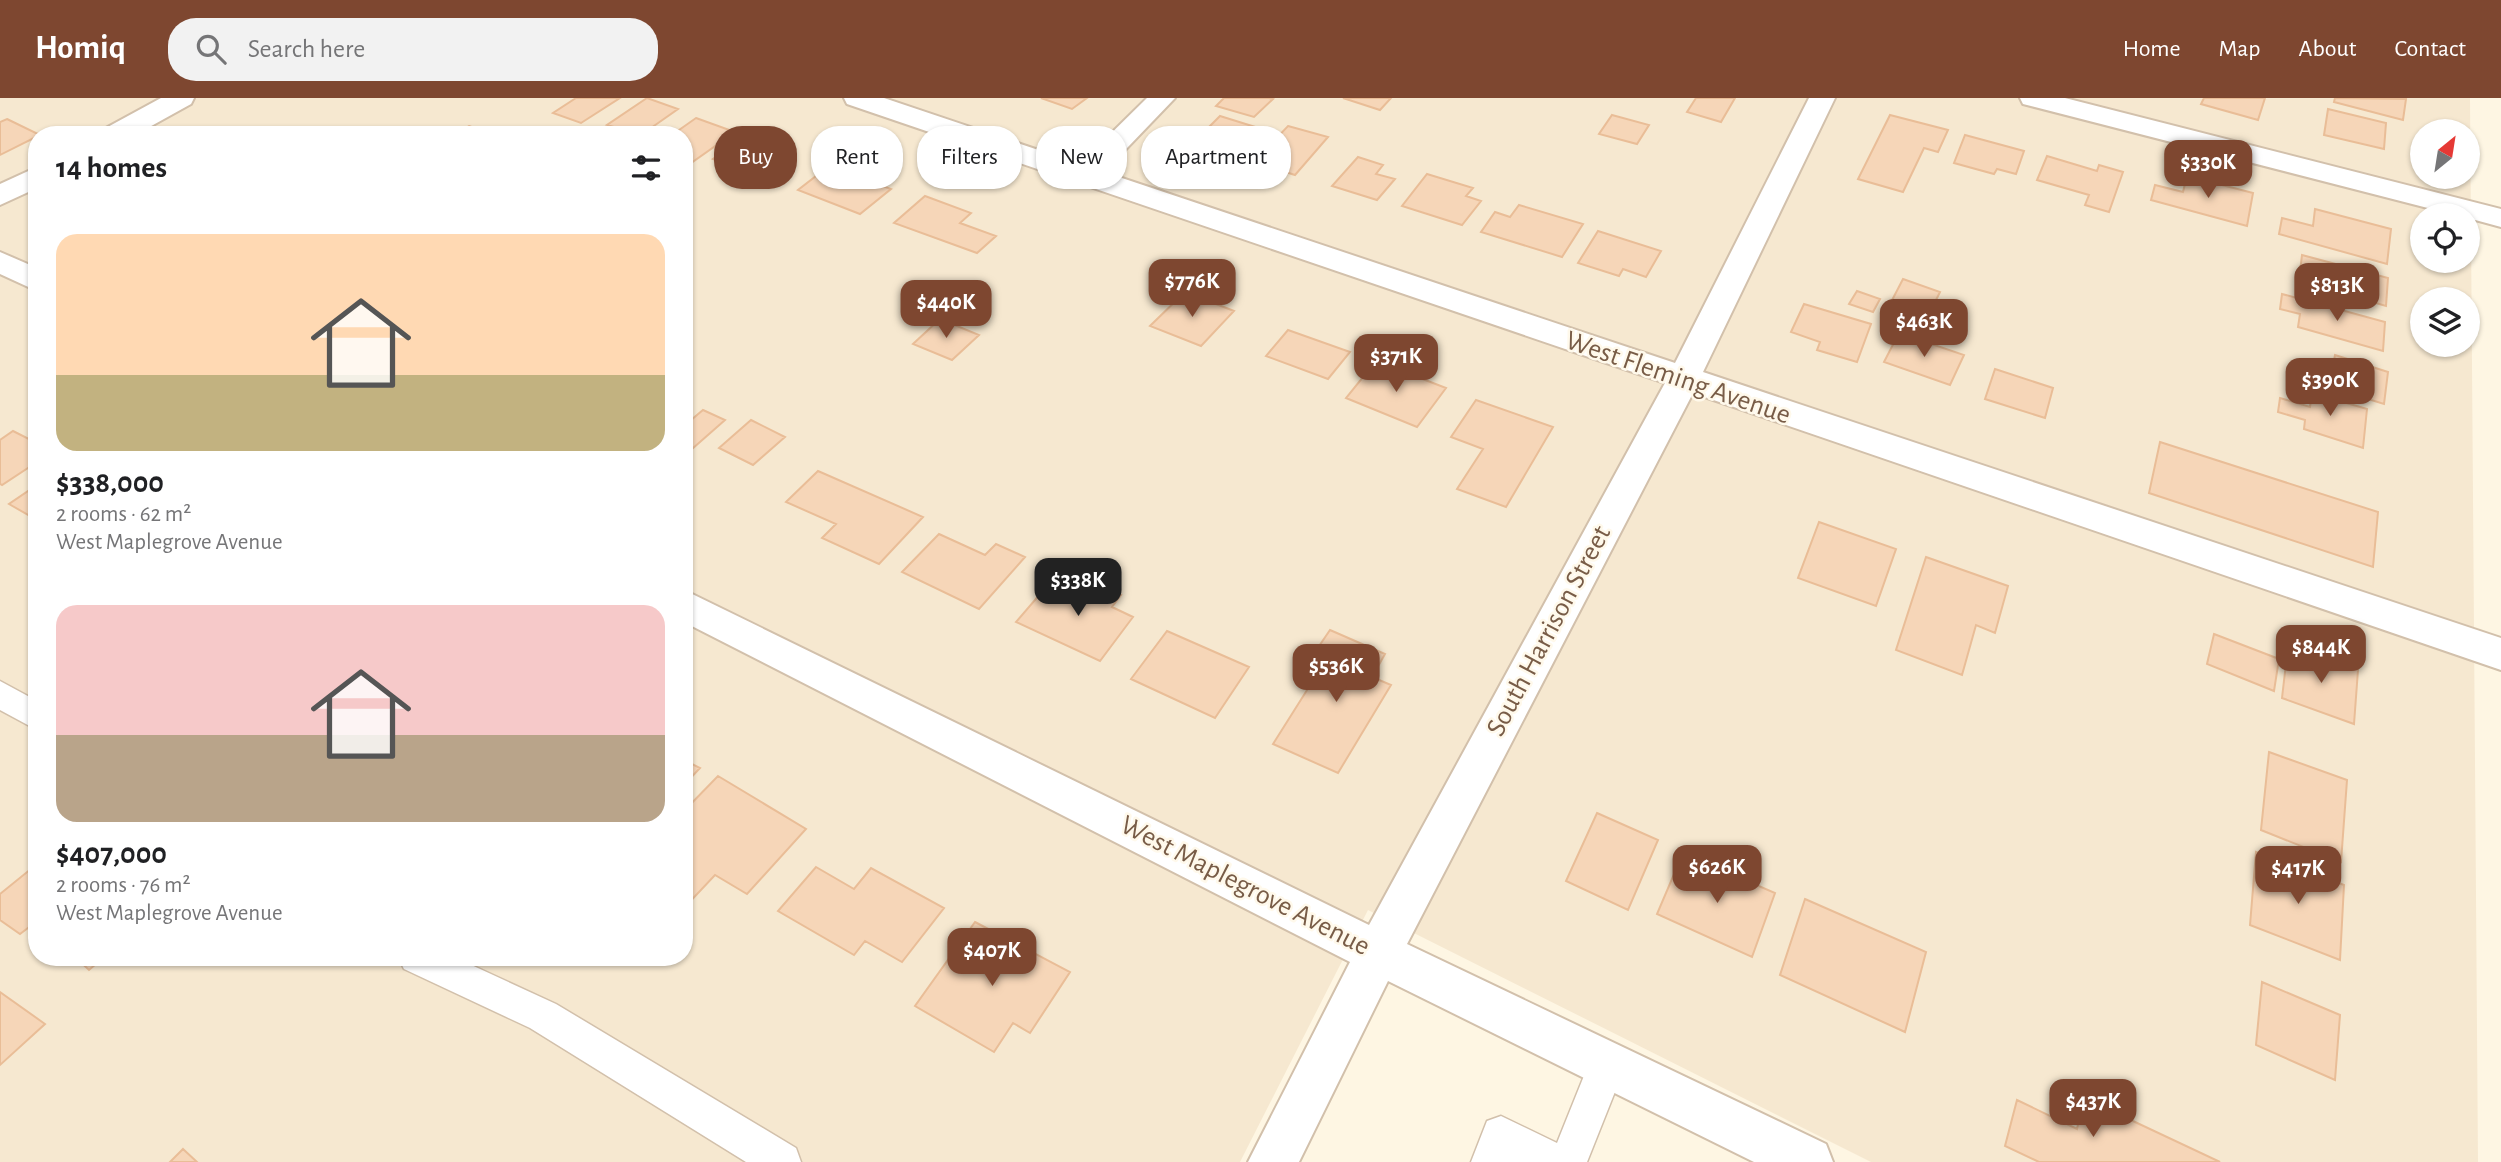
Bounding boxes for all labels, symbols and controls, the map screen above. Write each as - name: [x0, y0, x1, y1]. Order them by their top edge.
- search box: [168, 18, 658, 81]
- icon: search: [192, 30, 230, 68]
- text: Homiq: [35, 32, 126, 65]
- text: Search here: [248, 36, 365, 62]
- text: Home: [2123, 37, 2181, 61]
- text: Map: [2219, 37, 2261, 61]
- text: About: [2299, 37, 2356, 61]
- text: Contact: [2394, 37, 2466, 61]
- north arrow: [2410, 119, 2480, 189]
- map controls: [2410, 119, 2480, 357]
- chip: Buy: [714, 126, 797, 189]
- chip: Rent: [811, 126, 903, 189]
- chip: Filters: [917, 126, 1022, 189]
- chip: New: [1036, 126, 1127, 189]
- chip: Apartment: [1141, 126, 1291, 189]
- pin: $330K: [2159, 140, 2257, 200]
- icon: filters: [627, 149, 665, 187]
- text: $330K: [2180, 151, 2236, 174]
- text: 14 homes: [56, 153, 167, 183]
- button: locate: [2410, 203, 2480, 273]
- pin: $776K: [1143, 260, 1241, 319]
- pin: $813K: [2288, 264, 2386, 323]
- text: $776K: [1165, 270, 1219, 293]
- text: $813K: [2310, 274, 2364, 297]
- icon: home: [298, 280, 424, 406]
- pin: $440K: [897, 280, 995, 340]
- button: layers: [2410, 287, 2480, 357]
- text: $440K: [917, 291, 975, 314]
- pin: $463K: [1875, 300, 1973, 359]
- text: $463K: [1896, 310, 1952, 333]
- street label: West Fleming Avenue: [1562, 326, 1794, 430]
- pin: $371K: [1347, 334, 1445, 394]
- text: $371K: [1370, 345, 1422, 368]
- pin: $390K: [2281, 358, 2379, 418]
- text: $390K: [2302, 369, 2358, 392]
- text: $338,000: [56, 468, 164, 498]
- text: 2 rooms · 62 m²: [56, 503, 191, 526]
- street label: South Harrison Street: [1482, 521, 1616, 741]
- text: West Maplegrove Avenue: [56, 531, 283, 554]
- pin: $338K: [1029, 559, 1127, 618]
- text: $338K: [1051, 569, 1105, 592]
- pin: $844K: [2272, 626, 2370, 685]
- text: $844K: [2292, 636, 2350, 659]
- pin: $536K: [1287, 644, 1385, 704]
- icon: home: [298, 651, 424, 777]
- text: $536K: [1309, 655, 1363, 678]
- street label: West Maplegrove Avenue: [1116, 811, 1374, 961]
- text: $407,000: [56, 839, 167, 869]
- pin: $626K: [1668, 846, 1766, 905]
- pin: $417K: [2249, 846, 2347, 906]
- text: $626K: [1689, 856, 1745, 879]
- text: $417K: [2271, 857, 2325, 880]
- text: 2 rooms · 76 m²: [56, 874, 190, 897]
- text: West Maplegrove Avenue: [56, 902, 283, 925]
- pin: $407K: [943, 928, 1041, 988]
- text: $407K: [963, 939, 1021, 962]
- pin: $437K: [2044, 1080, 2142, 1139]
- text: $437K: [2065, 1090, 2121, 1113]

